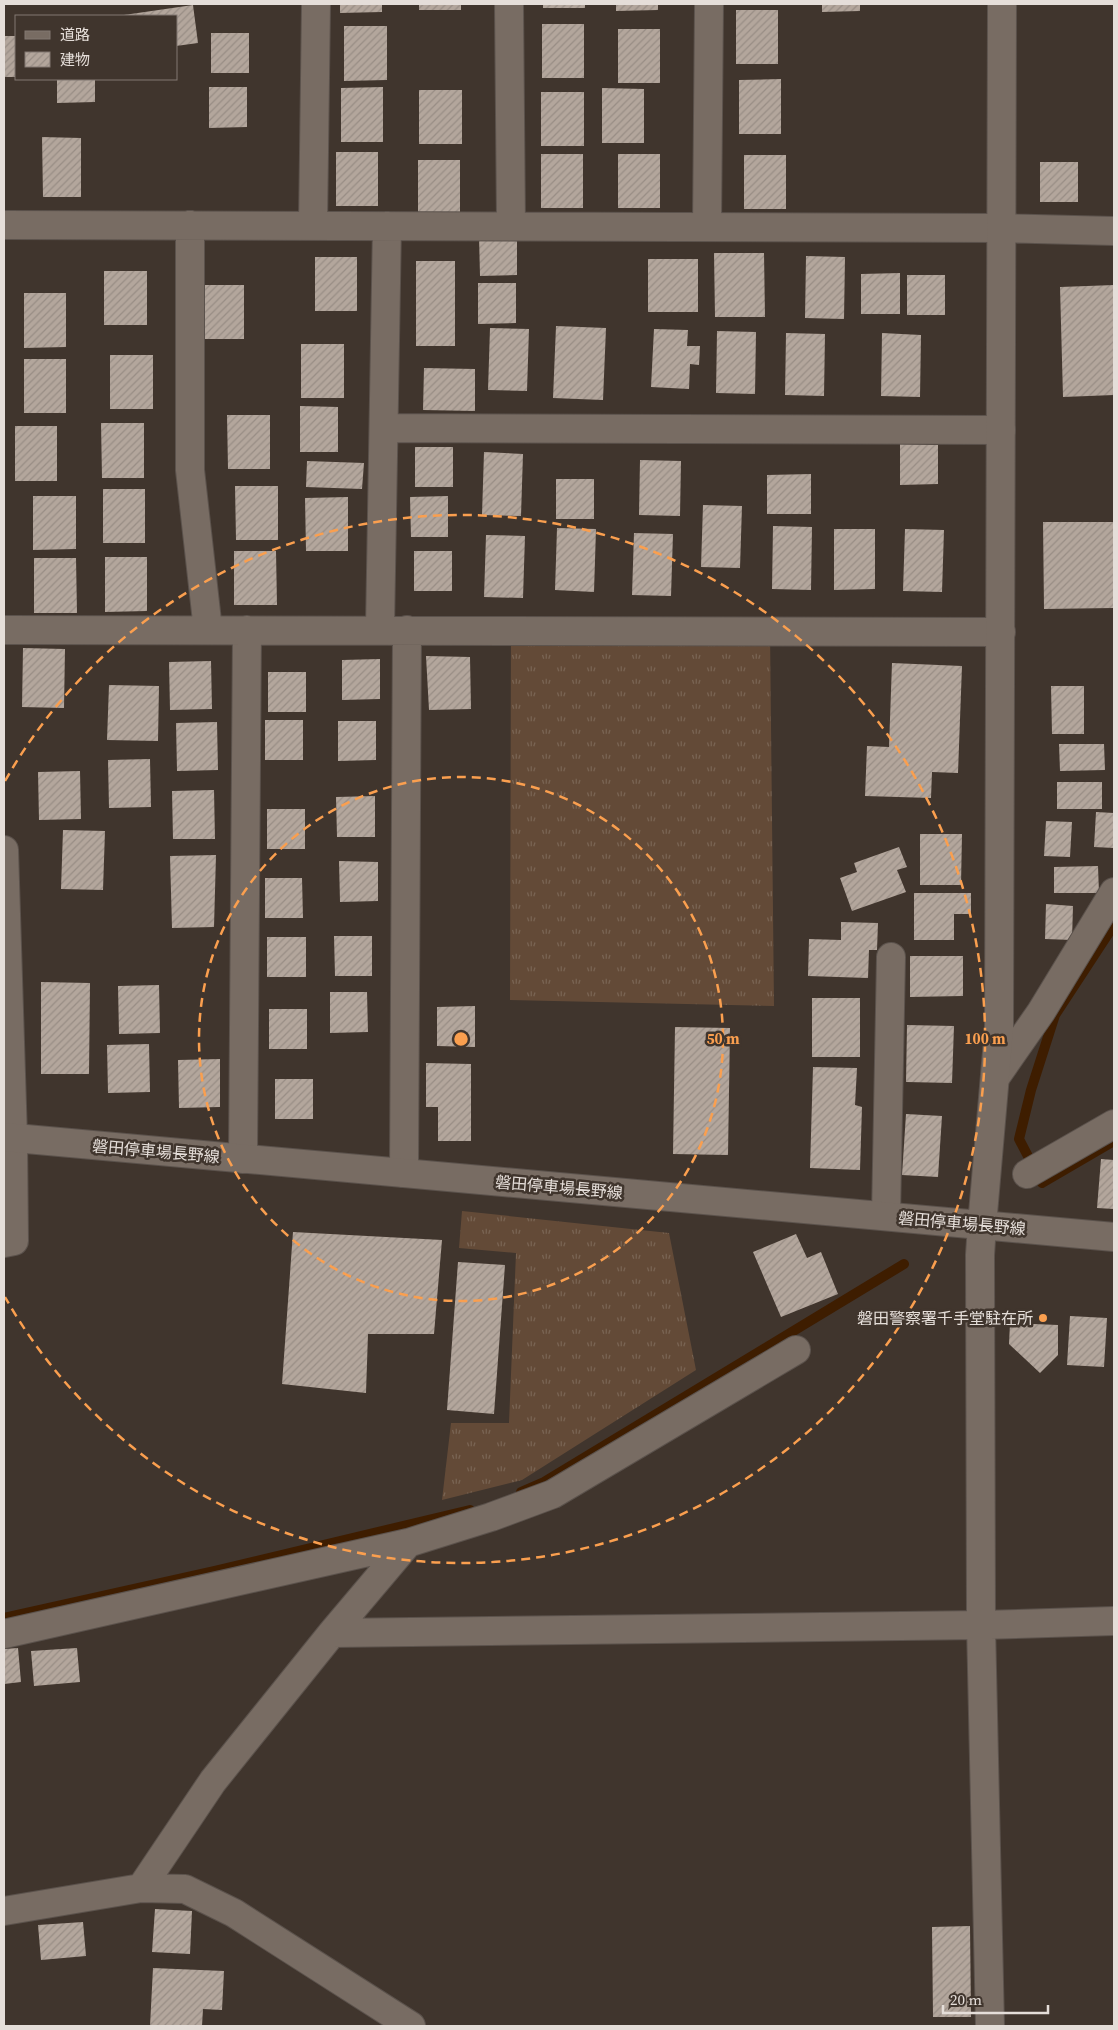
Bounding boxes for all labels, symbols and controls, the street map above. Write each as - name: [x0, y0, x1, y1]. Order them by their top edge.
- legend: [15, 15, 178, 80]
- text: 道路: [60, 24, 90, 45]
- text: 建物: [60, 49, 90, 70]
- text: 50 m: [706, 1028, 740, 1049]
- text: 100 m: [964, 1028, 1006, 1049]
- centre of rings: [452, 1030, 470, 1048]
- street label: 磐田停車場長野線: [91, 1134, 221, 1168]
- street label: 磐田停車場長野線: [494, 1170, 624, 1204]
- street label: 磐田停車場長野線: [897, 1206, 1027, 1240]
- place label: 磐田警察署千手堂駐在所: [857, 1307, 1033, 1329]
- marker: 磐田警察署千手堂駐在所: [1037, 1312, 1049, 1324]
- scale bar: [943, 1982, 1048, 2014]
- text: 20 m: [950, 1989, 982, 2010]

